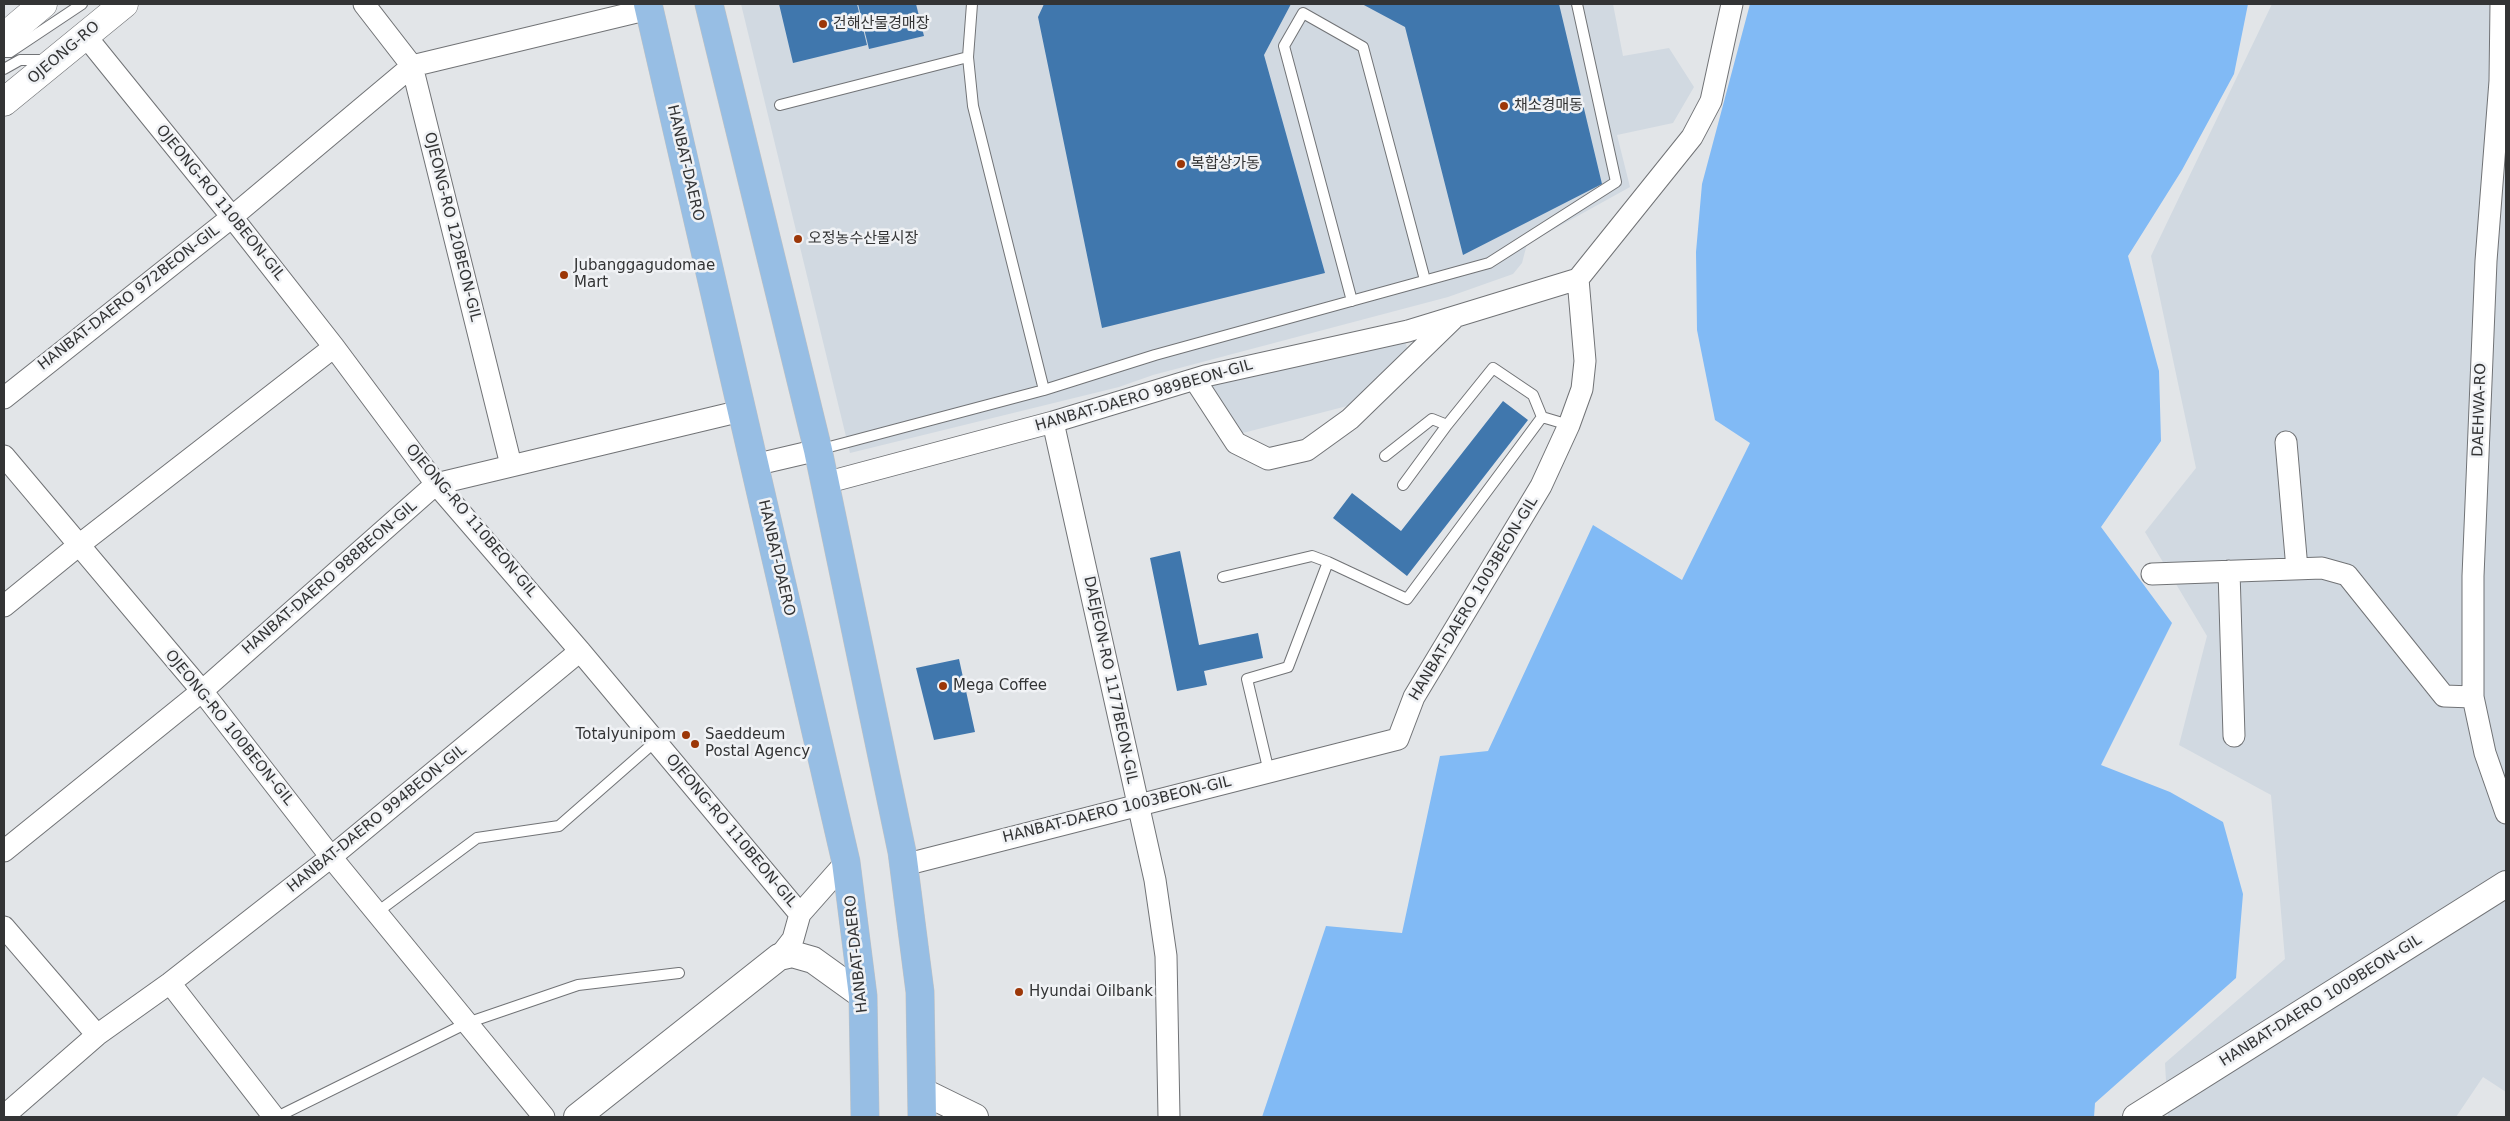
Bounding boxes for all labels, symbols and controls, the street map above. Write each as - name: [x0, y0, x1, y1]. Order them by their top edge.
- place label: 건해산물경매장: [833, 15, 930, 33]
- street label: OJEONG-RO: [25, 18, 103, 88]
- marker: 건해산물경매장: [817, 18, 829, 30]
- place label: 채소경매동: [1514, 97, 1583, 115]
- marker: 채소경매동: [1498, 100, 1510, 112]
- street label: HANBAT-DAERO: [663, 103, 707, 223]
- street label: OJEONG-RO 110BEON-GIL: [152, 122, 288, 284]
- street label: OJEONG-RO 120BEON-GIL: [420, 130, 484, 324]
- place label: 복합상가동: [1191, 155, 1260, 173]
- marker: 복합상가동: [1175, 158, 1187, 170]
- street label: HANBAT-DAERO 972BEON-GIL: [35, 222, 223, 374]
- place label: 오정농수산물시장: [808, 230, 918, 248]
- marker: 오정농수산물시장: [792, 233, 804, 245]
- place label: Jubanggagudomae Mart: [574, 257, 715, 292]
- marker: Jubanggagudomae Mart: [558, 269, 570, 281]
- street label: HANBAT-DAERO 989BEON-GIL: [1033, 356, 1255, 436]
- street label: DAEHWA-RO: [2469, 363, 2491, 457]
- street label: OJEONG-RO 110BEON-GIL: [402, 441, 540, 601]
- street label: HANBAT-DAERO 1003BEON-GIL: [1406, 494, 1542, 704]
- street label: HANBAT-DAERO 988BEON-GIL: [239, 497, 421, 659]
- street label: HANBAT-DAERO: [754, 498, 798, 618]
- street label: DAEJEON-RO 1177BEON-GIL: [1079, 575, 1141, 785]
- street label: OJEONG-RO 100BEON-GIL: [161, 647, 297, 809]
- place label: Mega Coffee: [953, 677, 1047, 695]
- marker: Mega Coffee: [937, 680, 949, 692]
- place label: Totalyunipom: [576, 726, 676, 744]
- place label: Saeddeum Postal Agency: [705, 726, 810, 761]
- marker: Totalyunipom: [680, 729, 692, 741]
- marker: Saeddeum Postal Agency: [689, 738, 701, 750]
- street label: HANBAT-DAERO 994BEON-GIL: [284, 741, 470, 897]
- street label: OJEONG-RO 110BEON-GIL: [662, 751, 800, 911]
- street label: HANBAT-DAERO 1003BEON-GIL: [1001, 773, 1233, 847]
- street label: HANBAT-DAERO: [842, 894, 872, 1014]
- street label: HANBAT-DAERO 1009BEON-GIL: [2217, 931, 2425, 1071]
- place label: Hyundai Oilbank: [1029, 983, 1153, 1001]
- marker: Hyundai Oilbank: [1013, 986, 1025, 998]

